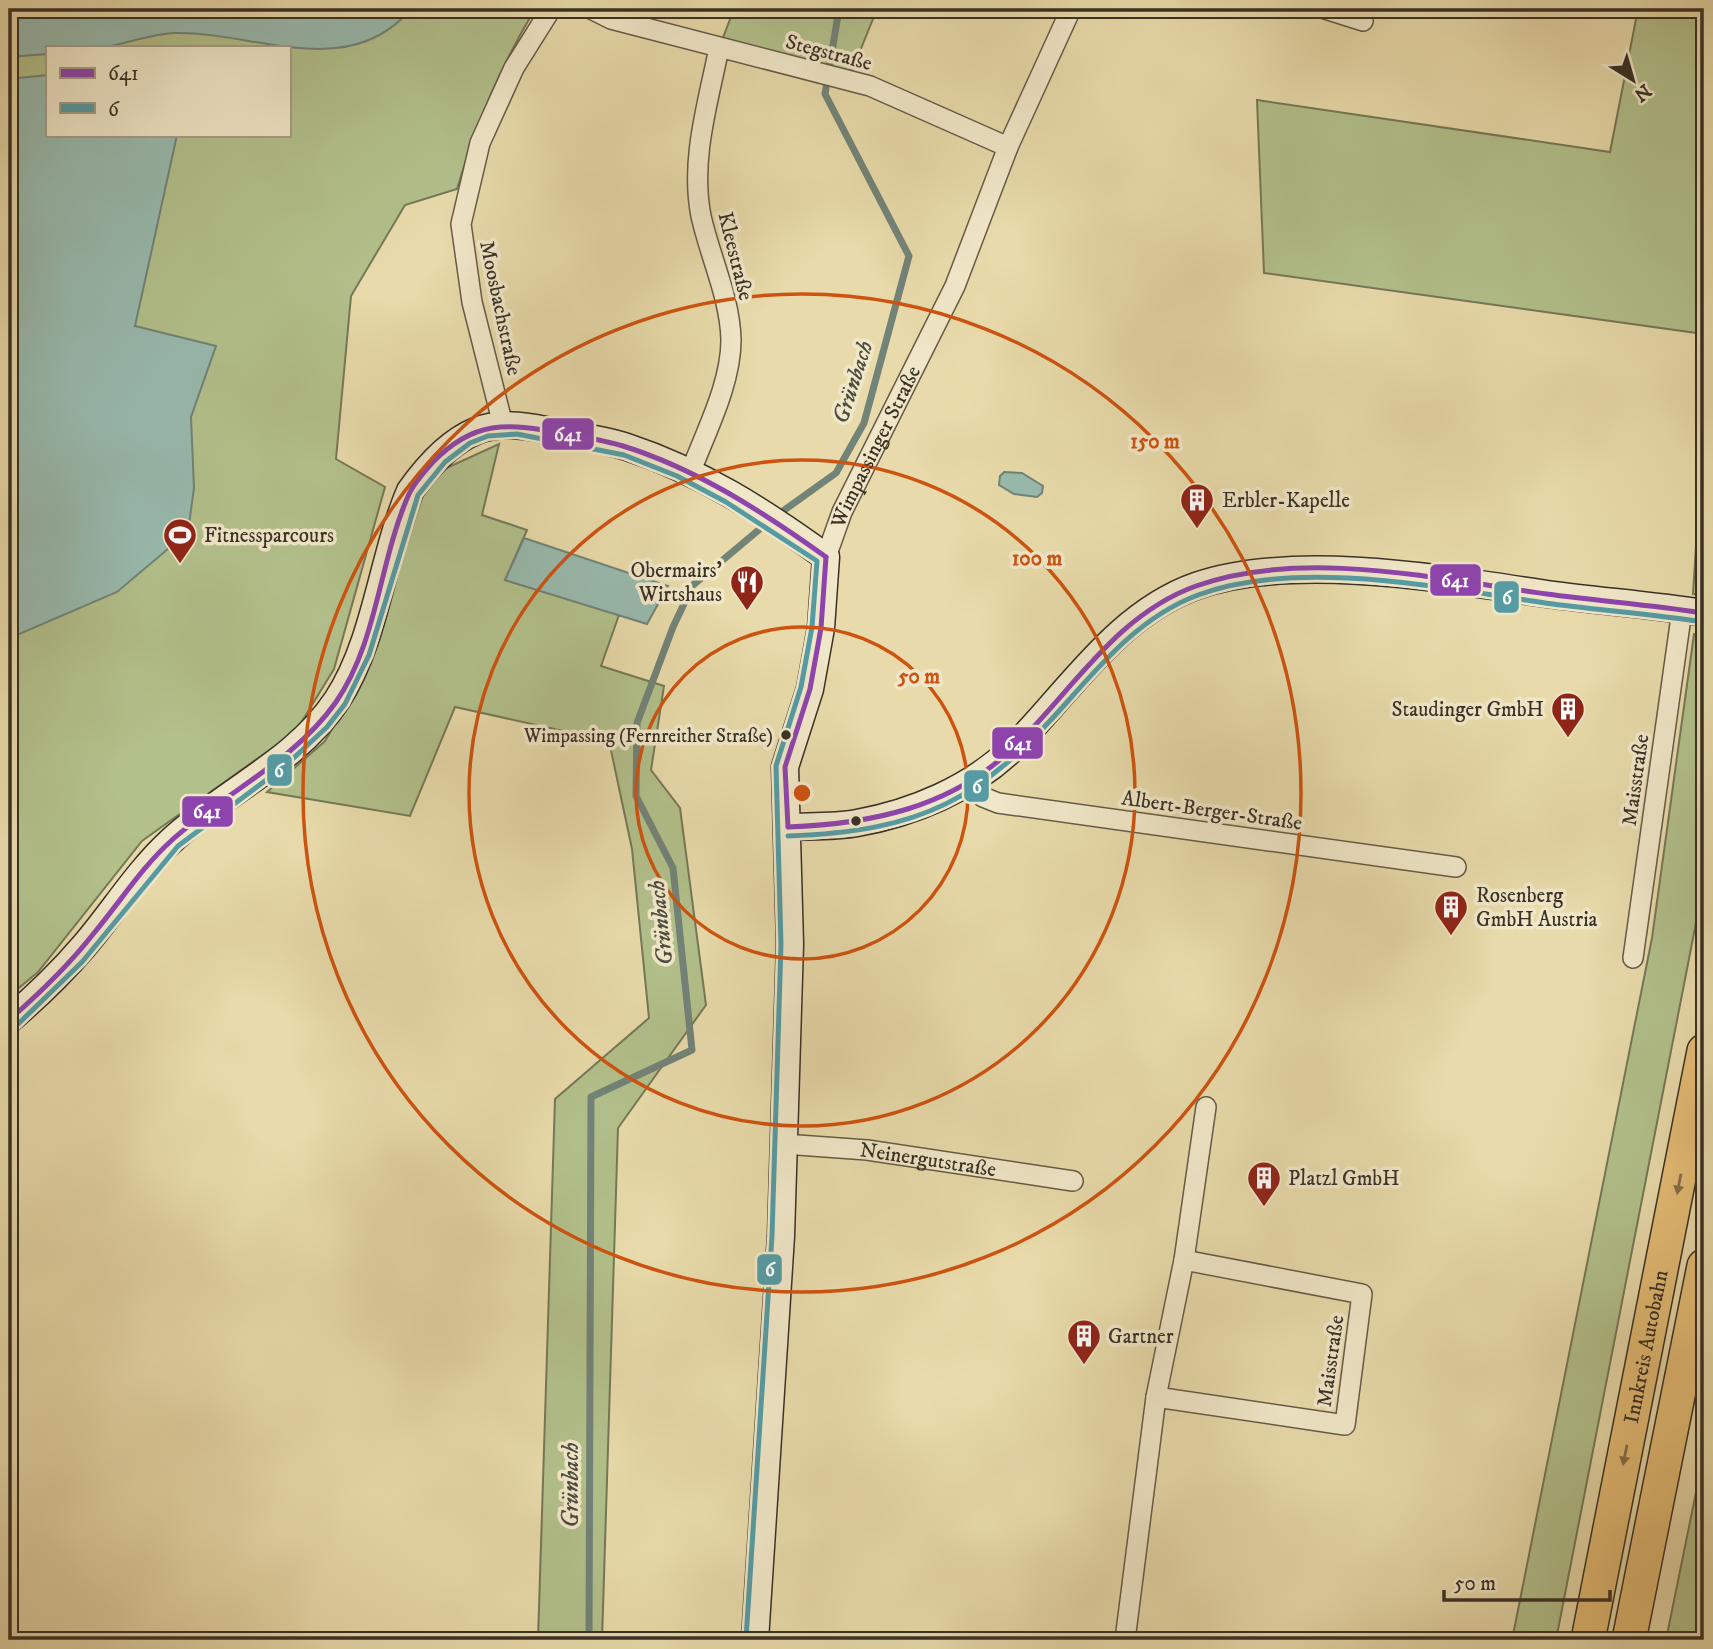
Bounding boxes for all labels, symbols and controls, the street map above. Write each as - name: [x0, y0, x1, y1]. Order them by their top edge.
- street label: Stegstraße: [783, 29, 875, 77]
- legend: [46, 46, 290, 136]
- north arrow: [1598, 46, 1668, 116]
- text: 641: [108, 61, 139, 87]
- text: N: [1629, 78, 1655, 106]
- text: 6: [108, 97, 120, 123]
- street label: Kleestraße: [711, 209, 759, 303]
- street label: Moosbachstraße: [473, 238, 527, 378]
- water label: Grünbach: [826, 337, 880, 428]
- street label: Wimpassinger Straße: [825, 361, 927, 532]
- line badge: 641: [541, 417, 595, 451]
- text: 641: [554, 424, 582, 447]
- text: 150 m: [1130, 429, 1180, 455]
- building icon: Erbler-Kapelle: [1178, 481, 1216, 530]
- place label: Erbler-Kapelle: [1222, 488, 1350, 514]
- sports icon: Fitnessparcours: [161, 516, 199, 565]
- place label: Fitnessparcours: [204, 523, 334, 549]
- text: 100 m: [1012, 546, 1062, 572]
- place label: Obermairs' Wirtshaus: [630, 558, 722, 608]
- restaurant icon: Obermairs' Wirtshaus: [728, 563, 766, 612]
- line badge: 641: [1429, 563, 1482, 597]
- text: 641: [1441, 570, 1469, 593]
- line badge: 6: [1493, 580, 1520, 614]
- text: 6: [1502, 587, 1513, 610]
- text: 50 m: [897, 664, 940, 690]
- building icon: Staudinger GmbH: [1549, 690, 1587, 739]
- place label: Staudinger GmbH: [1392, 697, 1544, 723]
- place label: Wimpassing (Fernreither Straße): [523, 725, 773, 748]
- line badge: 641: [991, 726, 1044, 760]
- marker: Wimpassing (Fernreither Straße): [779, 728, 793, 742]
- street label: Maisstraße: [1617, 732, 1655, 828]
- text: 641: [1004, 733, 1032, 756]
- line badge: 6: [266, 753, 293, 787]
- text: 6: [274, 760, 285, 783]
- line badge: 6: [963, 769, 990, 803]
- text: 6: [972, 776, 983, 799]
- centre of rings: [790, 781, 814, 805]
- street label: Albert-Berger-Straße: [1120, 785, 1304, 837]
- line badge: 641: [181, 795, 234, 828]
- text: 641: [193, 801, 221, 824]
- unlabelled marker: [849, 814, 863, 828]
- water label: Grünbach: [643, 879, 680, 967]
- place label: Rosenberg GmbH Austria: [1476, 883, 1598, 933]
- building icon: Rosenberg GmbH Austria: [1432, 888, 1470, 937]
- street label: Neinergutstraße: [858, 1137, 998, 1183]
- building icon: Platzl GmbH: [1245, 1159, 1283, 1208]
- place label: Platzl GmbH: [1288, 1166, 1400, 1192]
- one-way arrow: [1673, 1173, 1684, 1195]
- line badge: 6: [756, 1253, 783, 1286]
- text: 6: [765, 1259, 776, 1282]
- street label: Innkreis Autobahn: [1619, 1268, 1675, 1426]
- street label: Maisstraße: [1312, 1313, 1350, 1409]
- building icon: Gartner: [1065, 1317, 1103, 1366]
- place label: Gartner: [1108, 1324, 1174, 1350]
- water label: Grünbach: [557, 1442, 586, 1528]
- one-way arrow: [1619, 1444, 1630, 1466]
- scale bar: [1444, 1558, 1610, 1602]
- text: 50 m: [1454, 1571, 1496, 1597]

